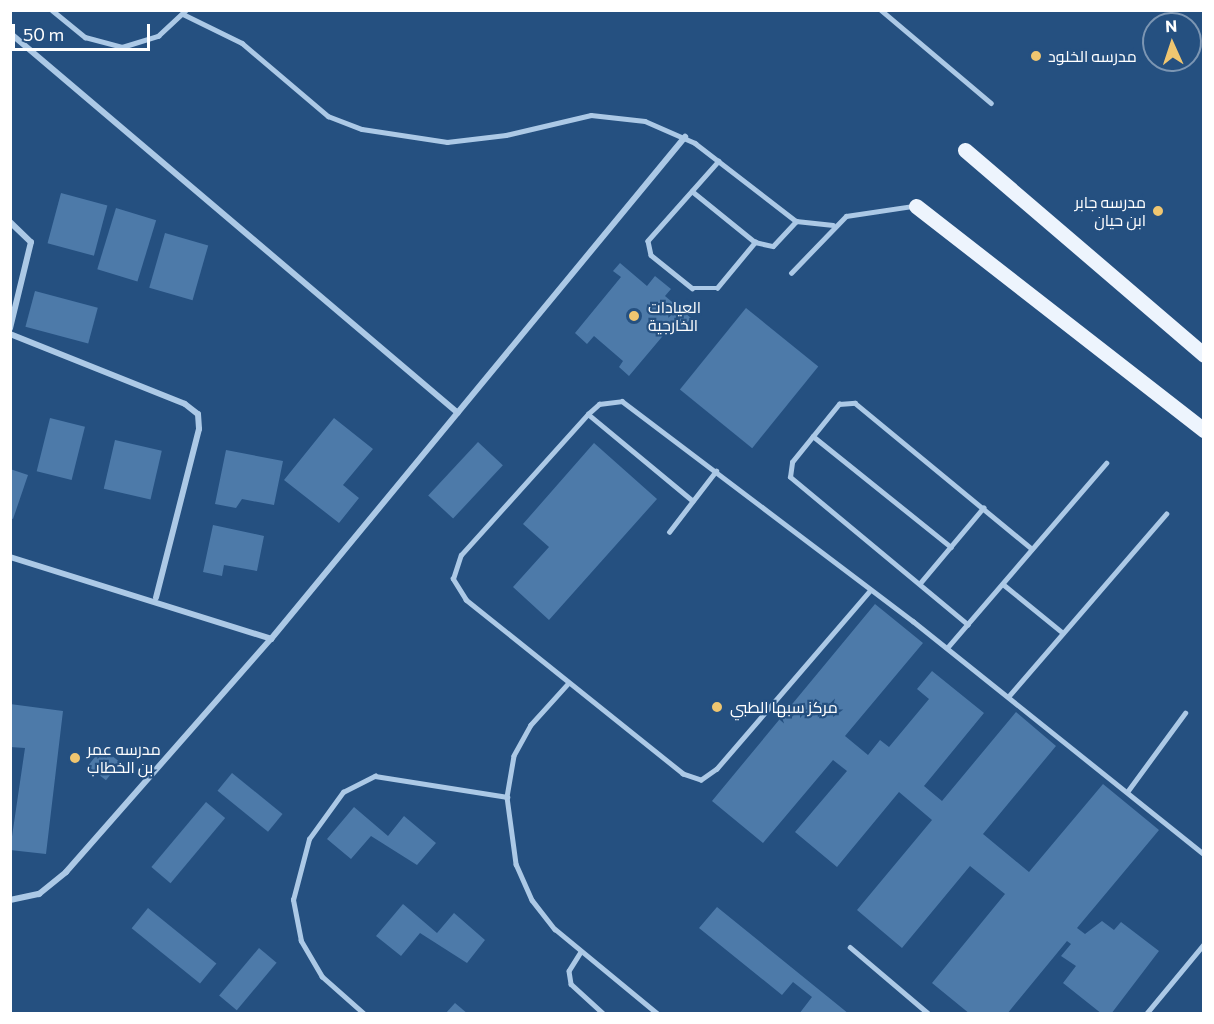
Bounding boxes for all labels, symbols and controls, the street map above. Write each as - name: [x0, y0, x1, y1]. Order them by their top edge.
- scale bar: [15, 12, 153, 50]
- north arrow: [1142, 12, 1202, 72]
- text: N: [1165, 16, 1178, 35]
- text: 50 m: [23, 23, 64, 45]
- place label: مدرسه الخلود: [1048, 46, 1137, 66]
- marker: مدرسه الخلود: [1029, 49, 1043, 63]
- place label: مدرسه جابر ابن حيان: [1075, 192, 1146, 230]
- marker: مدرسه جابر ابن حيان: [1151, 204, 1165, 218]
- place label: العيادات الخارجية: [648, 297, 701, 335]
- marker: العيادات الخارجية: [625, 307, 643, 325]
- place label: مركز سبها الطبي: [730, 697, 838, 717]
- marker: مركز سبها الطبي: [708, 698, 726, 716]
- place label: مدرسه عمر بن الخطاب: [87, 739, 161, 777]
- marker: مدرسه عمر بن الخطاب: [68, 751, 82, 765]

